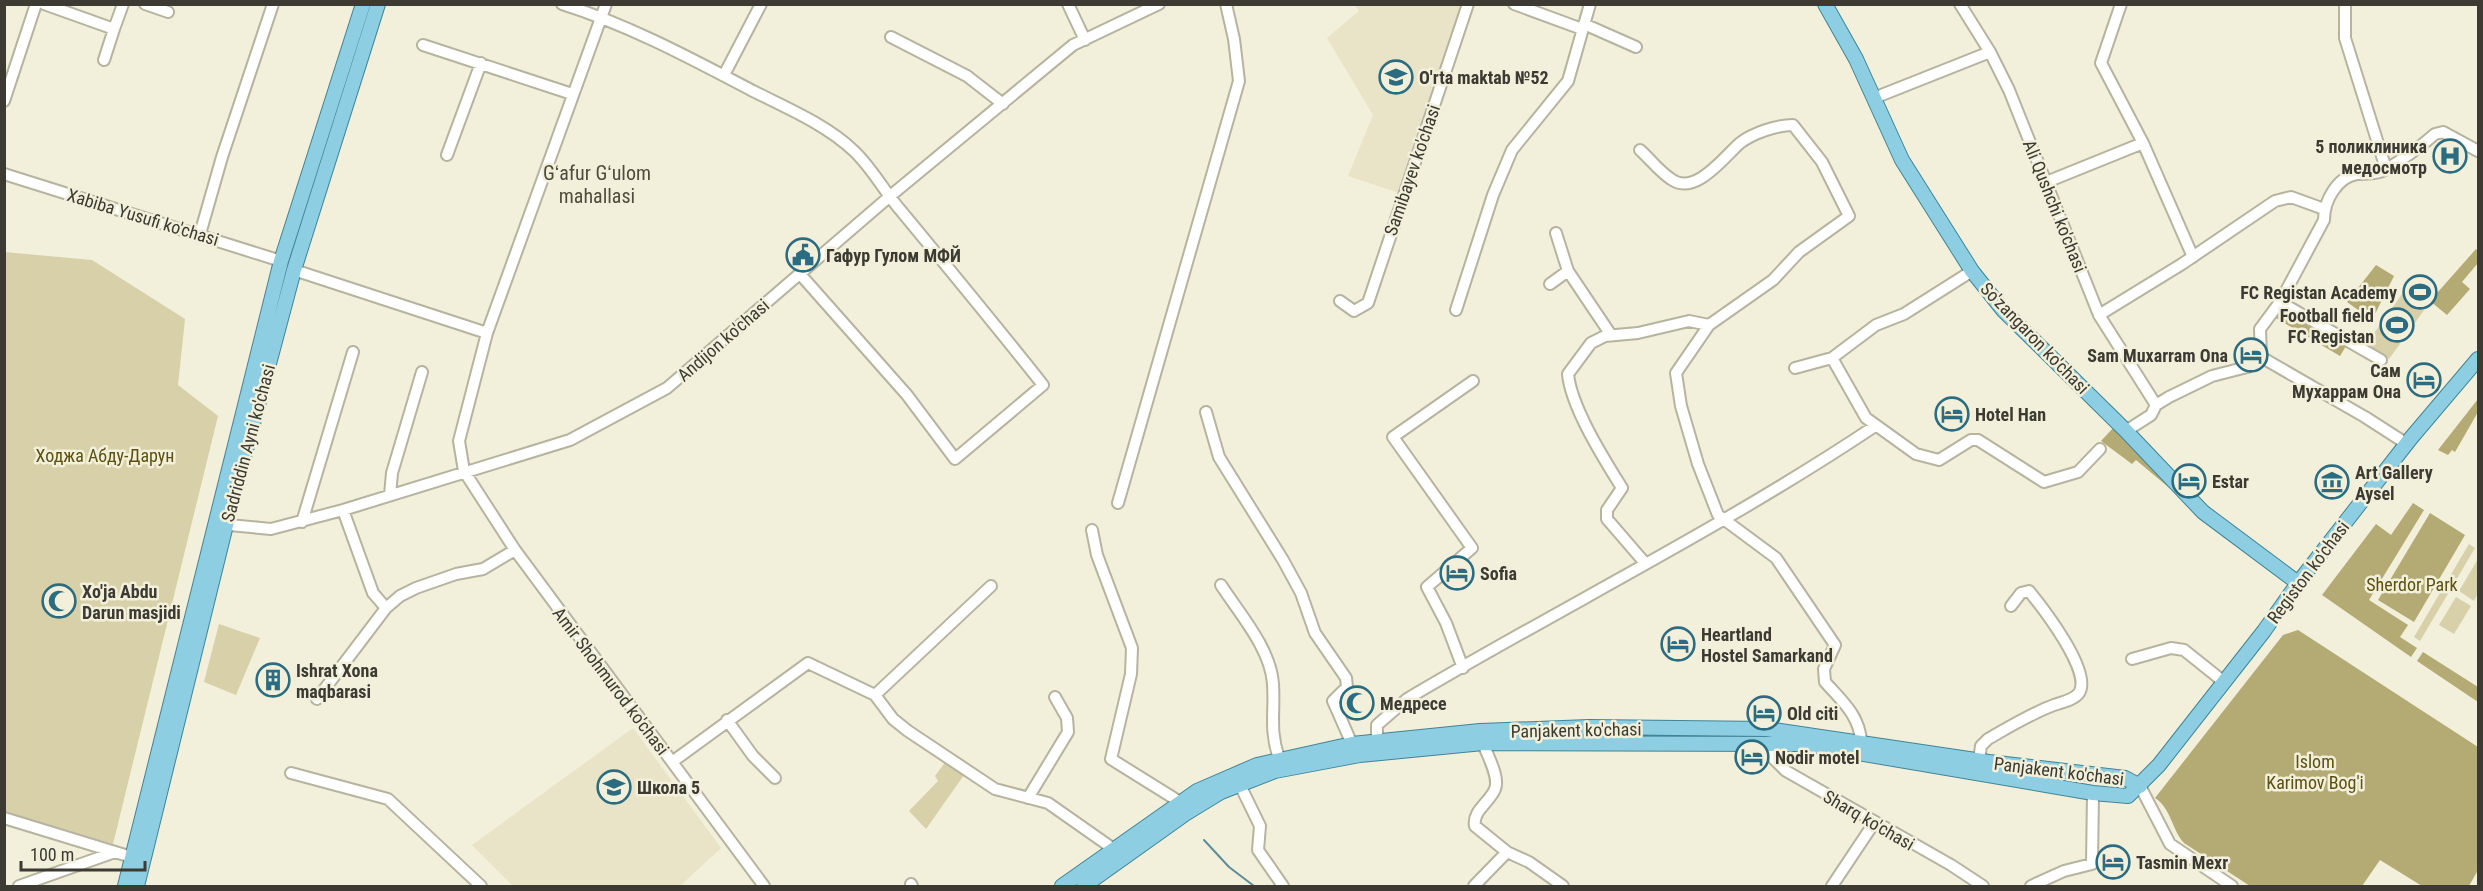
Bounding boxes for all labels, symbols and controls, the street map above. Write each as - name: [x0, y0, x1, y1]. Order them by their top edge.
- school or university icon: O'rta maktab №52: [1378, 59, 1414, 95]
- place label: O'rta maktab №52: [1419, 67, 1549, 88]
- street label: Samibayev ko'chasi: [1380, 102, 1444, 238]
- place label: 5 поликлиника медосмотр: [2315, 136, 2427, 178]
- street label: Ali Qushchi ko'chasi: [2019, 137, 2091, 275]
- hospital icon: 5 поликлиника медосмотр: [2432, 138, 2468, 174]
- district label: Gʻafur Gʻulom mahallasi: [543, 161, 651, 208]
- street label: Xabiba Yusufi ko'chasi: [65, 184, 221, 250]
- public building icon: Гафур Гулом МФЙ: [785, 237, 821, 273]
- place label: Гафур Гулом МФЙ: [826, 245, 961, 266]
- sports icon: FC Registan Academy: [2402, 274, 2438, 310]
- street label: So'zangaron ko'chasi: [1976, 278, 2094, 398]
- place label: FC Registan Academy: [2240, 282, 2397, 303]
- street label: Andijon ko'chasi: [673, 294, 773, 386]
- place label: Football field FC Registan: [2280, 305, 2374, 347]
- sports icon: Football field FC Registan: [2379, 307, 2415, 343]
- hotel icon: Sam Muxarram Ona: [2233, 337, 2269, 373]
- place label: Sam Muxarram Ona: [2087, 345, 2228, 366]
- place label: Сам Мухаррам Она: [2292, 360, 2401, 402]
- street label: Sadriddin Ayni ko'chasi: [217, 362, 279, 524]
- hotel icon: Сам Мухаррам Она: [2406, 362, 2442, 398]
- hotel icon: Hotel Han: [1934, 396, 1970, 432]
- place label: Hotel Han: [1975, 404, 2046, 425]
- park label: Ходжа Абду-Дарун: [36, 445, 174, 466]
- place label: Art Gallery Aysel: [2355, 462, 2433, 504]
- hotel icon: Estar: [2171, 463, 2207, 499]
- museum icon: Art Gallery Aysel: [2314, 464, 2350, 500]
- place label: Estar: [2212, 471, 2249, 492]
- street label: Registon ko'chasi: [2263, 517, 2353, 627]
- hotel icon: Sofia: [1439, 555, 1475, 591]
- place label: Sofia: [1480, 563, 1517, 584]
- park label: Sherdor Park: [2366, 574, 2458, 595]
- place label: Xo'ja Abdu Darun masjidi: [82, 581, 181, 623]
- mosque icon: Xo'ja Abdu Darun masjidi: [41, 583, 77, 619]
- street label: Amir Shohmurod ko'chasi: [549, 603, 673, 759]
- place label: Heartland Hostel Samarkand: [1701, 624, 1833, 666]
- hotel icon: Heartland Hostel Samarkand: [1660, 626, 1696, 662]
- place label: Ishrat Хоnа mаqbаrasi: [296, 660, 378, 702]
- building icon: Ishrat Хоnа mаqbаrasi: [255, 662, 291, 698]
- mosque icon: Медресе: [1339, 685, 1375, 721]
- place label: Медресе: [1380, 693, 1447, 714]
- hotel icon: Old citi: [1746, 695, 1782, 731]
- place label: Old citi: [1787, 703, 1838, 724]
- street label: Panjakent ko'chasi: [1510, 718, 1642, 742]
- hotel icon: Nodir motel: [1734, 739, 1770, 775]
- place label: Nodir motel: [1775, 747, 1860, 768]
- park label: Islom Karimov Bog'i: [2266, 751, 2364, 793]
- street label: Panjakent ko'chasi: [1993, 753, 2125, 789]
- school or university icon: Школа 5: [596, 769, 632, 805]
- place label: Школа 5: [637, 777, 700, 798]
- street label: Sharq ko'chasi: [1820, 785, 1918, 855]
- scale bar: [21, 834, 146, 872]
- text: 100 m: [30, 844, 74, 865]
- hotel icon: Tasmin Mexr: [2095, 844, 2131, 880]
- place label: Tasmin Mexr: [2136, 852, 2228, 873]

